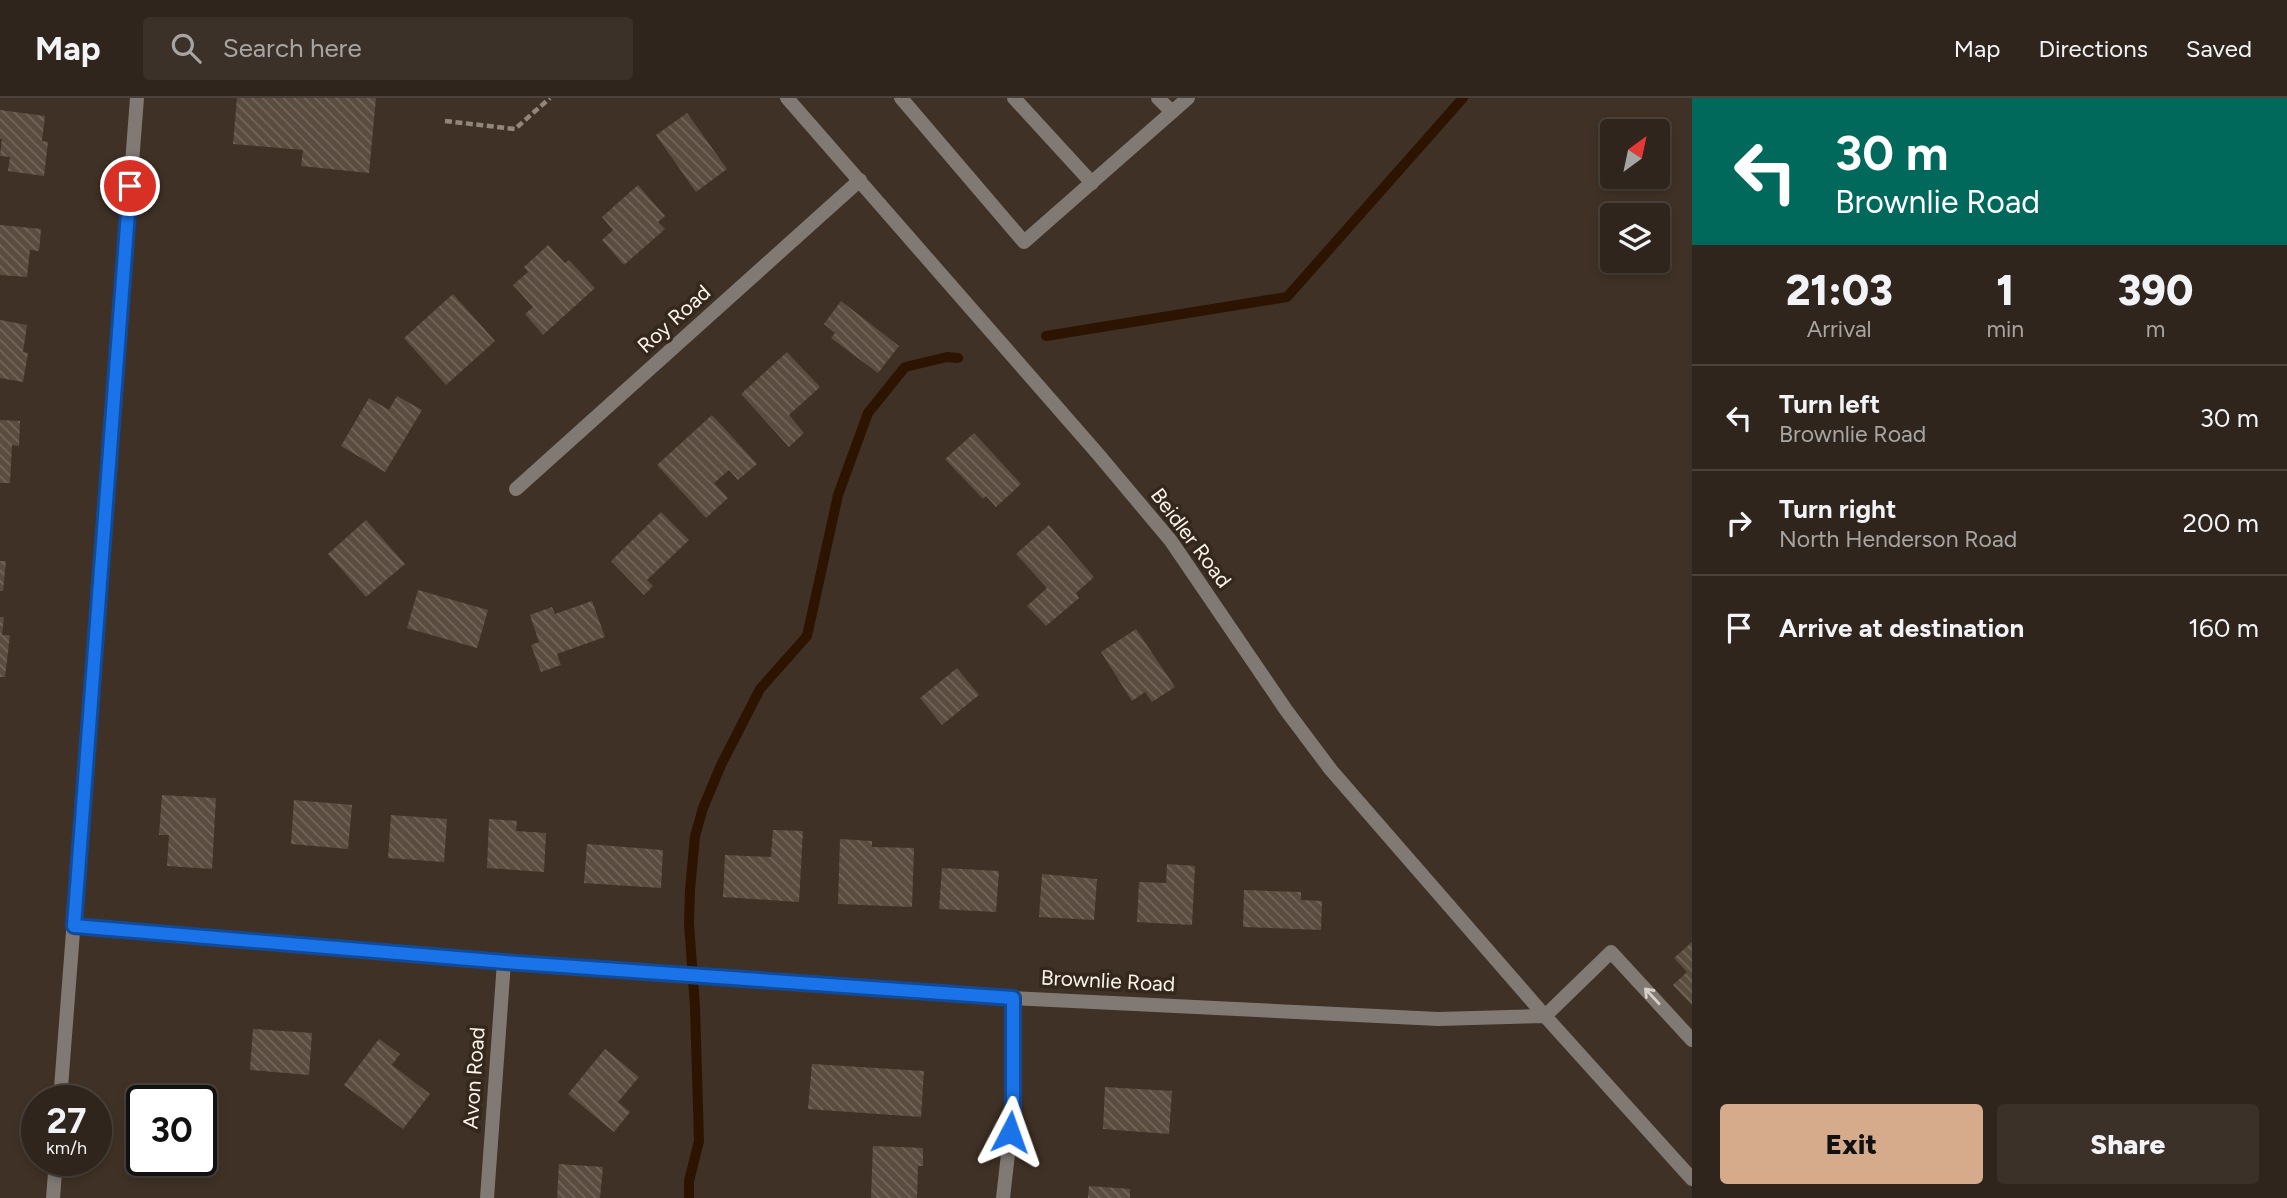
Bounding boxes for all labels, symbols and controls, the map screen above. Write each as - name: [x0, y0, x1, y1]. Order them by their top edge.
- search box: [143, 17, 633, 80]
- text: Map: [35, 29, 101, 68]
- icon: search: [167, 29, 205, 67]
- text: Search here: [223, 32, 362, 64]
- text: Map: [1954, 34, 2000, 63]
- text: Directions: [2038, 34, 2148, 63]
- text: Saved: [2186, 34, 2252, 63]
- north arrow: [1600, 119, 1670, 189]
- map controls: [1600, 119, 1670, 273]
- text: 30 m: [1835, 123, 1948, 182]
- icon: left: [1720, 126, 1811, 217]
- pin: [100, 156, 160, 216]
- icon: arrive: [111, 167, 149, 205]
- text: Brownlie Road: [1835, 183, 2040, 221]
- button: layers: [1600, 203, 1670, 273]
- text: 21:03: [1786, 265, 1893, 316]
- text: 1: [1996, 265, 2014, 316]
- text: 390: [2118, 265, 2193, 316]
- street label: Roy Road: [632, 279, 715, 358]
- text: Arrival: [1807, 315, 1872, 343]
- text: min: [1986, 315, 2024, 343]
- text: m: [2146, 315, 2165, 343]
- text: Turn left: [1779, 388, 1880, 420]
- icon: left: [1720, 399, 1758, 437]
- text: 30 m: [2200, 402, 2259, 434]
- text: Brownlie Road: [1779, 420, 1926, 448]
- street label: Beidler Road: [1146, 483, 1237, 592]
- text: Turn right: [1779, 493, 1896, 525]
- icon: right: [1720, 504, 1758, 542]
- text: 200 m: [2183, 507, 2259, 539]
- text: North Henderson Road: [1779, 525, 2017, 553]
- icon: arrive: [1720, 609, 1758, 647]
- text: Arrive at destination: [1779, 612, 2024, 644]
- text: 160 m: [2188, 612, 2259, 644]
- street label: Brownlie Road: [1040, 964, 1176, 997]
- one-way arrow: [1643, 988, 1660, 1005]
- street label: Avon Road: [457, 1026, 490, 1130]
- speed limit sign: 30: [126, 1085, 217, 1176]
- position arrow: [973, 1095, 1047, 1169]
- text: 27: [47, 1100, 86, 1142]
- button: Exit: [1720, 1104, 1983, 1184]
- button: Share: [1997, 1104, 2259, 1184]
- text: km/h: [46, 1137, 87, 1159]

